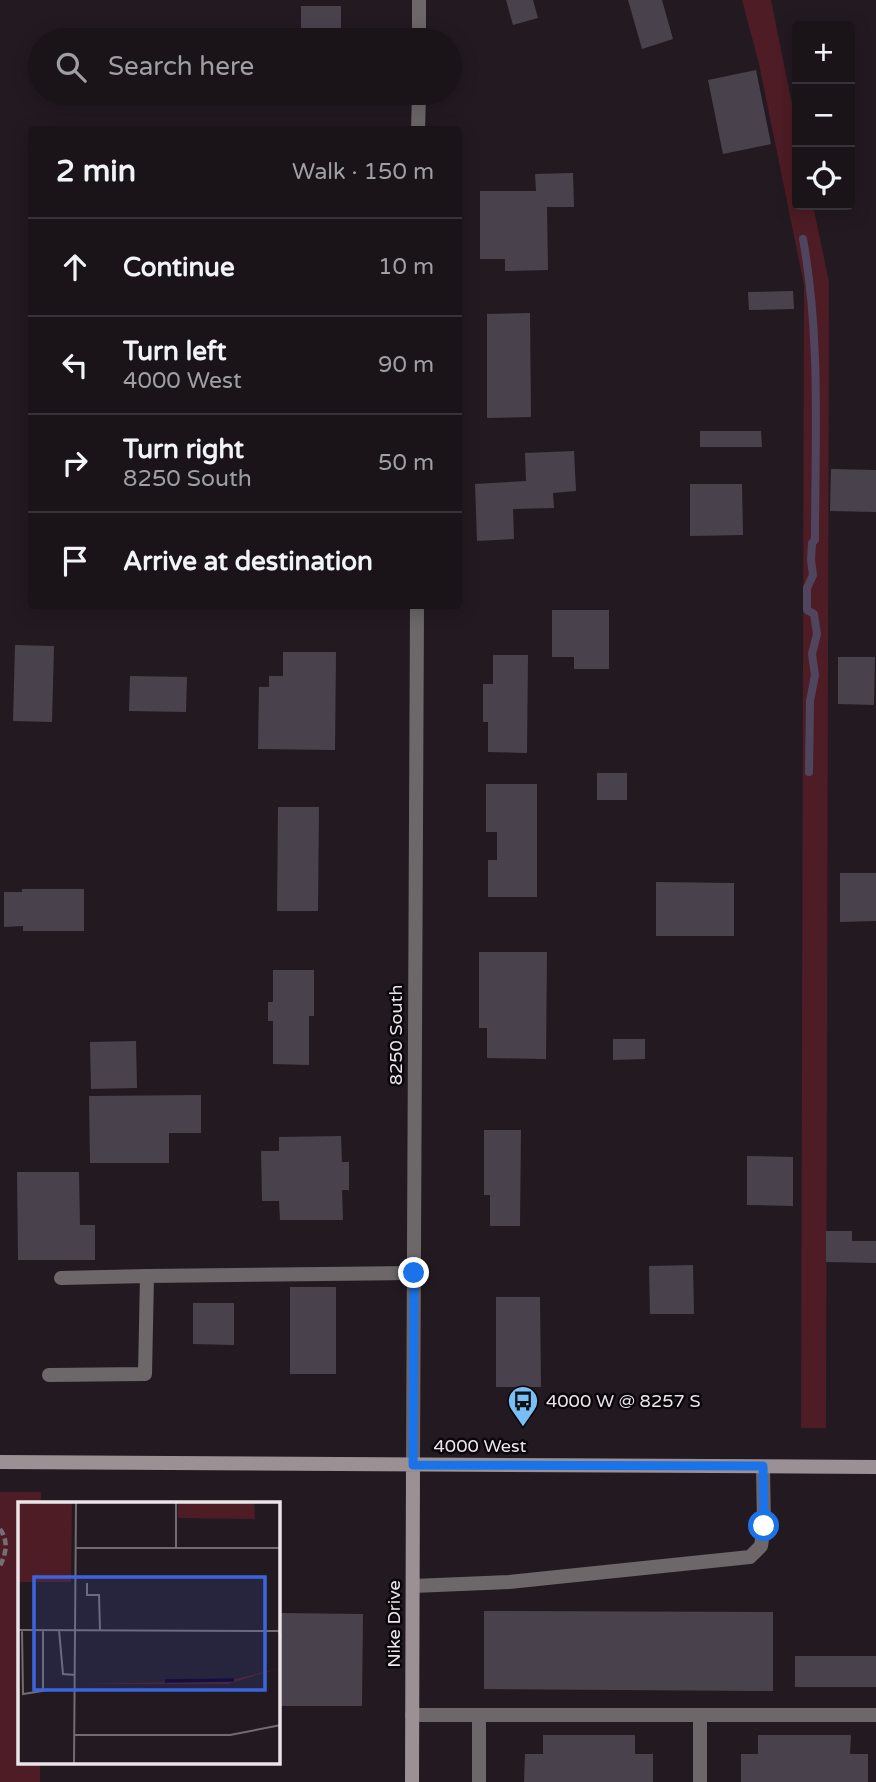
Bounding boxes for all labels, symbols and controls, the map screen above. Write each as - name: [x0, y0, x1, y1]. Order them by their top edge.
- map controls: [792, 21, 855, 210]
- button: +: [792, 21, 855, 84]
- search box: [28, 28, 462, 105]
- icon: search: [52, 48, 90, 86]
- text: Search here: [108, 51, 254, 82]
- button: −: [792, 84, 855, 147]
- button: locate: [792, 147, 855, 210]
- text: 2 min: [56, 153, 136, 190]
- text: Walk · 150 m: [292, 158, 434, 186]
- icon: ahead: [56, 248, 94, 286]
- text: Continue: [123, 252, 235, 283]
- text: 10 m: [378, 253, 434, 281]
- text: Turn left: [123, 336, 226, 367]
- icon: left: [56, 346, 94, 384]
- text: 90 m: [378, 351, 434, 379]
- text: 4000 West: [123, 367, 242, 395]
- text: Turn right: [123, 434, 244, 465]
- icon: right: [56, 444, 94, 482]
- text: 50 m: [378, 449, 434, 477]
- text: 8250 South: [123, 465, 252, 493]
- icon: arrive: [56, 542, 94, 580]
- text: Arrive at destination: [123, 546, 373, 577]
- street label: 8250 South: [385, 985, 407, 1085]
- route end: [398, 1257, 429, 1288]
- bus stop icon: 4000 W @ 8257 S: [506, 1384, 540, 1428]
- place label: 4000 W @ 8257 S: [546, 1390, 701, 1412]
- street label: 4000 West: [434, 1435, 527, 1457]
- inset map: [18, 1502, 280, 1764]
- route start: [748, 1510, 779, 1541]
- street label: Nike Drive: [383, 1580, 405, 1668]

